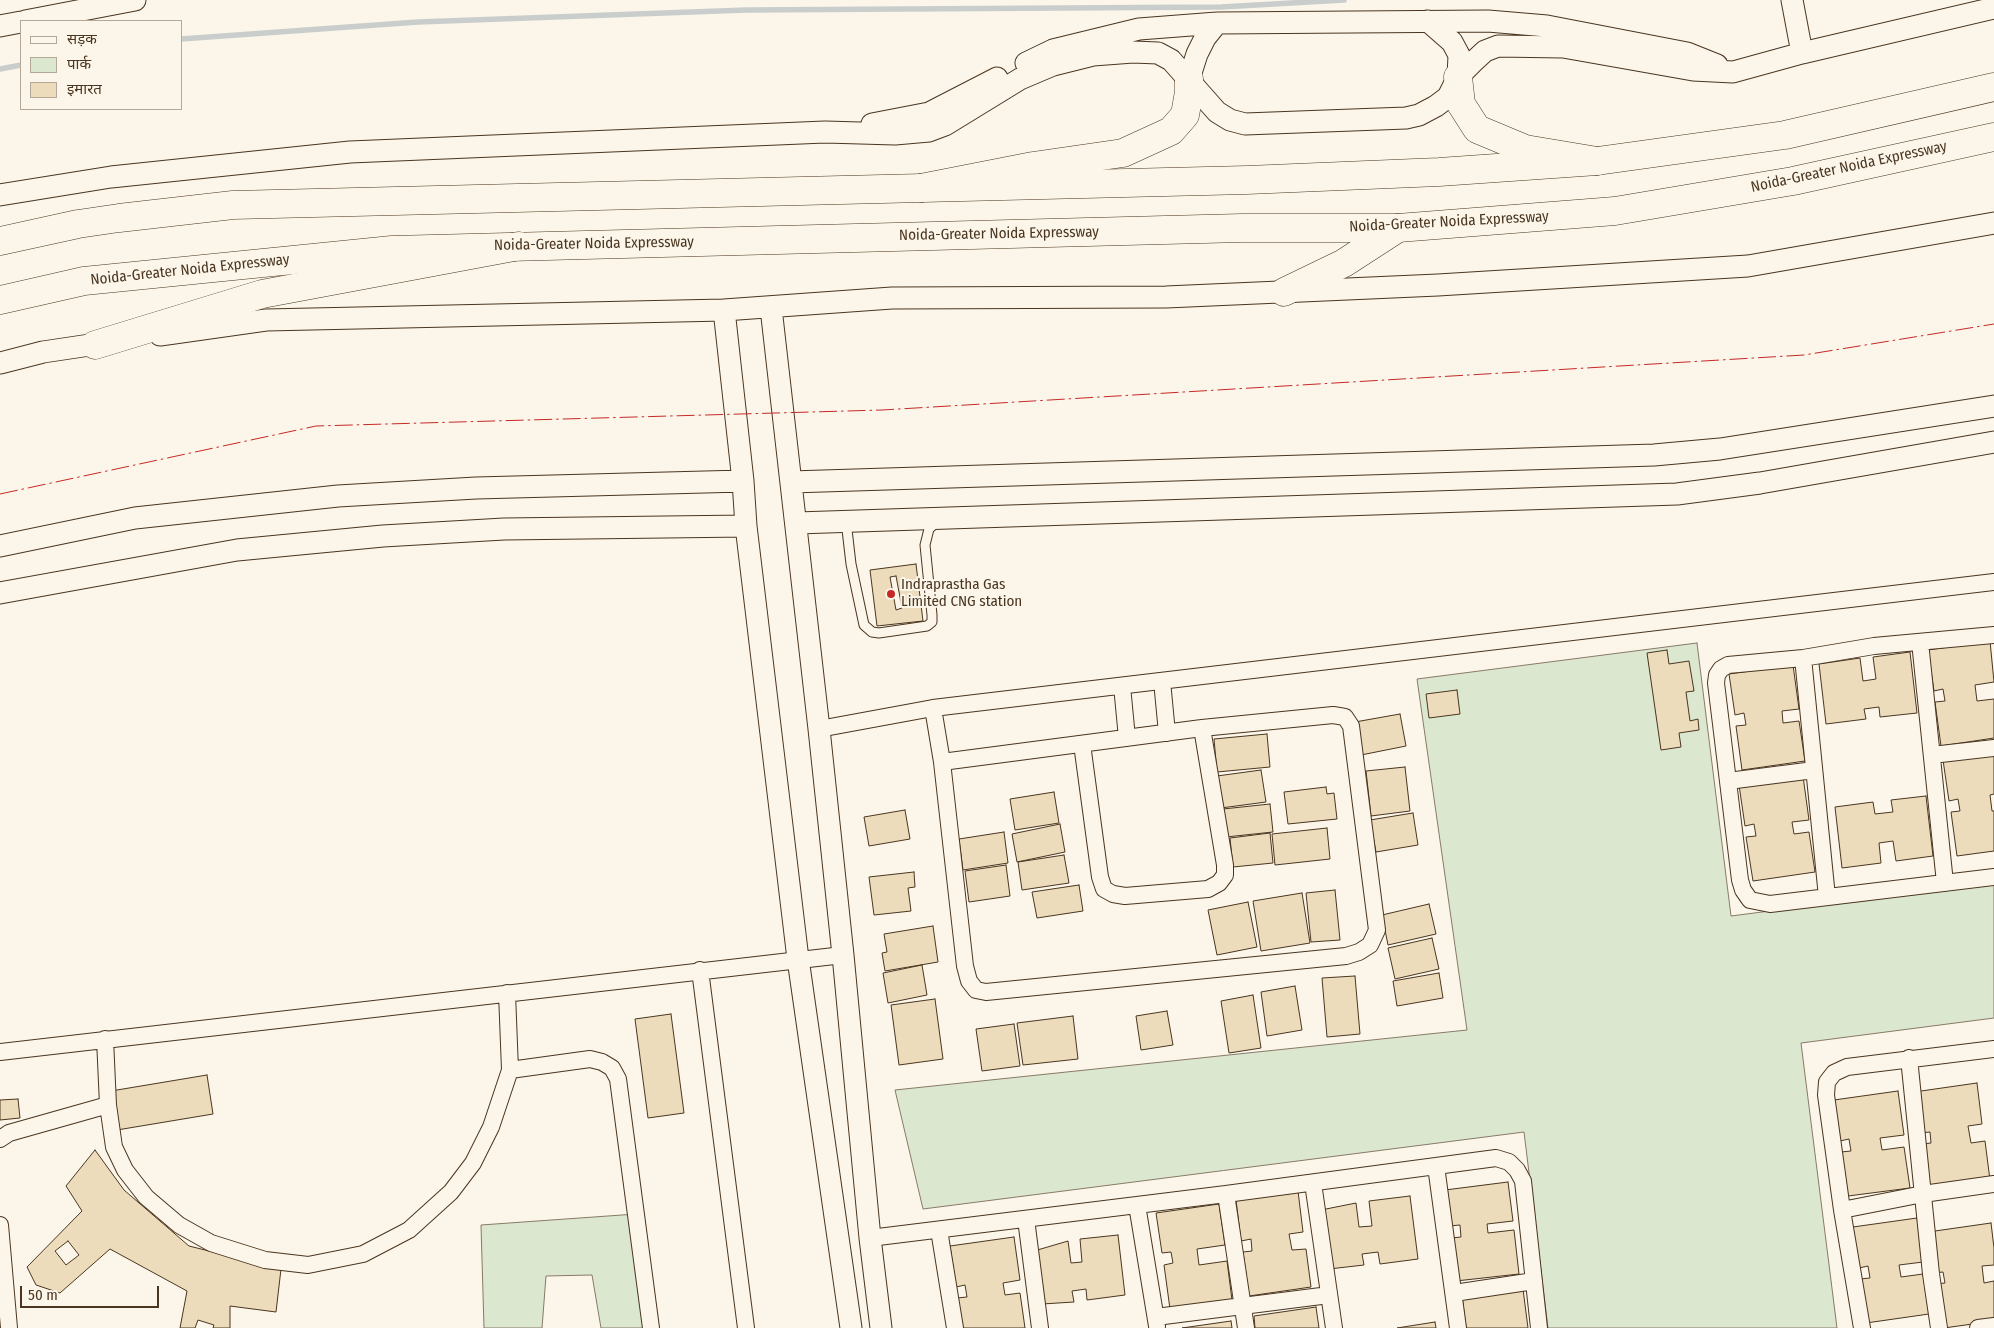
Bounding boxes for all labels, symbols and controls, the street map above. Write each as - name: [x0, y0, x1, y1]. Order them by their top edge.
- legend: [20, 20, 182, 110]
- text: सड़क: [67, 30, 97, 48]
- text: पार्क: [67, 55, 91, 73]
- text: इमारत: [67, 80, 102, 98]
- street label: Noida-Greater Noida Expressway: [1749, 137, 1949, 197]
- street label: Noida-Greater Noida Expressway: [1349, 208, 1549, 236]
- street label: Noida-Greater Noida Expressway: [899, 223, 1099, 245]
- street label: Noida-Greater Noida Expressway: [494, 233, 694, 255]
- street label: Noida-Greater Noida Expressway: [90, 251, 290, 289]
- place label: Indraprastha Gas Limited CNG station: [901, 576, 1022, 611]
- marker: Indraprastha Gas Limited CNG station: [885, 588, 897, 600]
- scale bar: [22, 1276, 161, 1308]
- text: 50 m: [28, 1286, 58, 1304]

